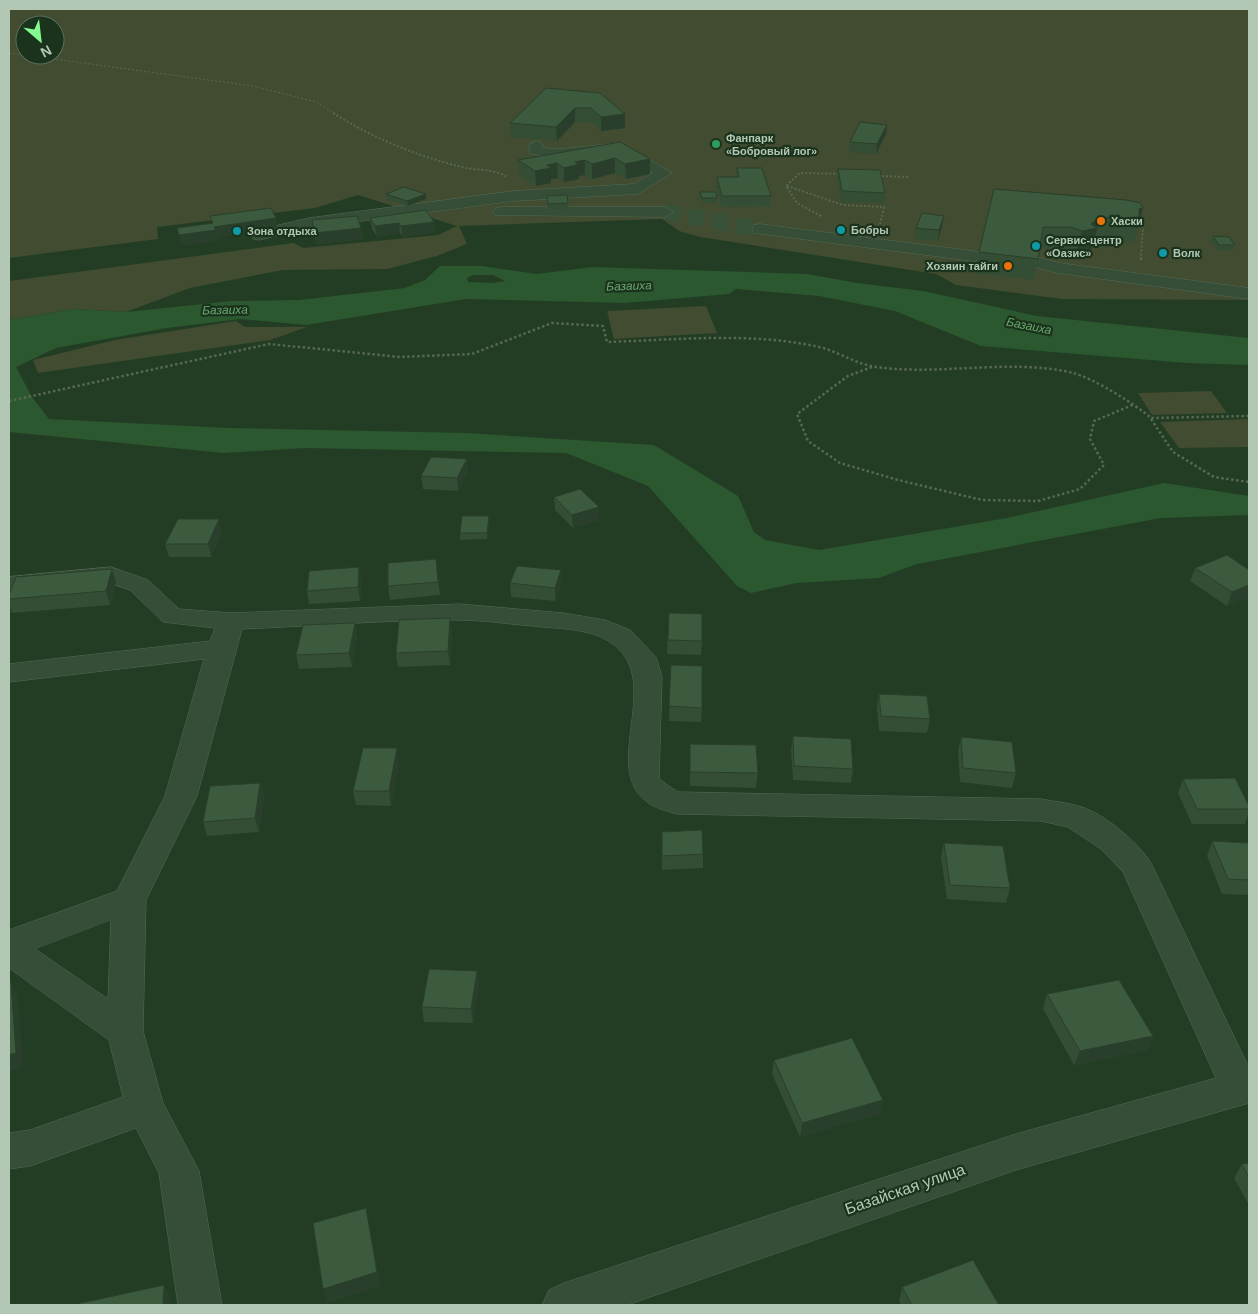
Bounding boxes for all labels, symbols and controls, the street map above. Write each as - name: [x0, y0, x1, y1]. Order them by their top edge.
- north arrow: [15, 15, 65, 65]
- text: N: [38, 42, 54, 61]
- place label: Фанпарк «Бобровый лог»: [726, 132, 817, 157]
- marker: Фанпарк «Бобровый лог»: [710, 138, 722, 150]
- marker: Хаски: [1095, 215, 1107, 227]
- place label: Хаски: [1111, 215, 1143, 227]
- marker: Бобры: [835, 224, 847, 236]
- place label: Бобры: [851, 224, 889, 236]
- marker: Зона отдыха: [231, 225, 243, 237]
- place label: Зона отдыха: [247, 225, 318, 237]
- place label: Сервис-центр «Оазис»: [1046, 234, 1122, 259]
- marker: Сервис-центр «Оазис»: [1030, 240, 1042, 252]
- marker: Волк: [1157, 247, 1169, 259]
- place label: Волк: [1173, 247, 1200, 259]
- place label: Хозяин тайги: [926, 260, 998, 272]
- marker: Хозяин тайги: [1002, 260, 1014, 272]
- water label: Базаиха: [606, 278, 652, 294]
- water label: Базаиха: [202, 303, 248, 317]
- water label: Базаиха: [1005, 315, 1053, 337]
- street label: Базайская улица: [843, 1160, 967, 1218]

